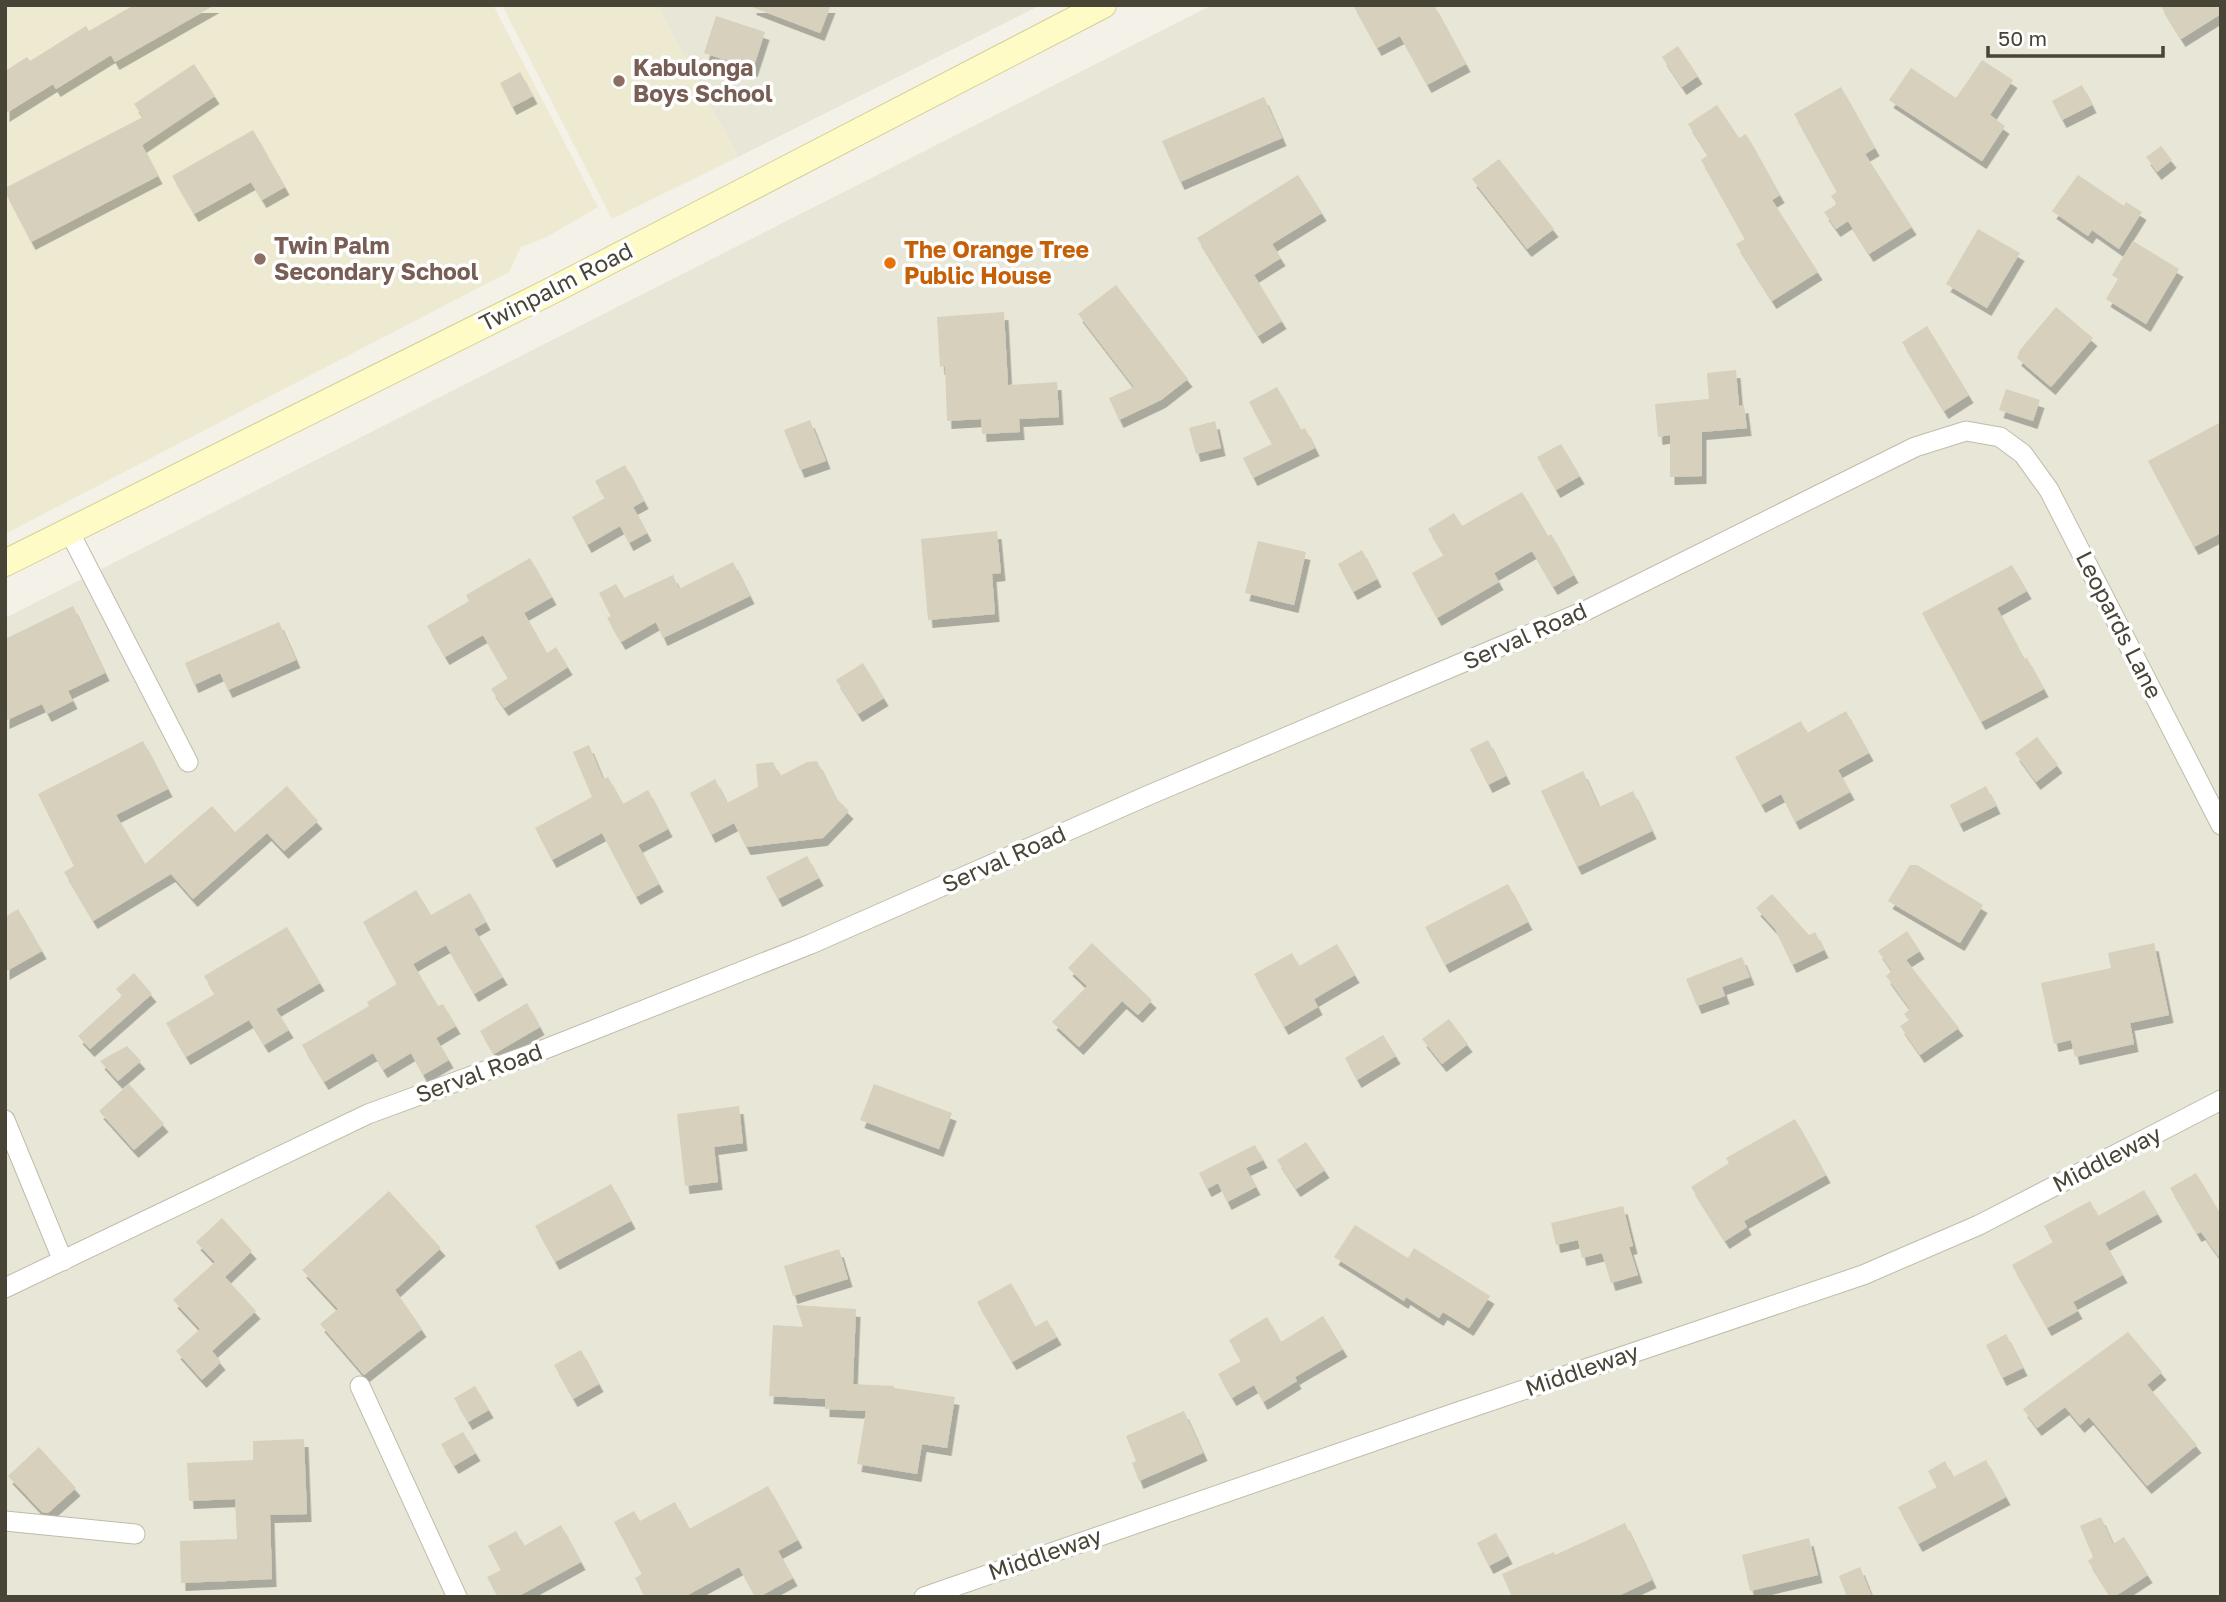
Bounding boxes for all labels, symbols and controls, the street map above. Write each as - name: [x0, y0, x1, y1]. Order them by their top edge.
- scale bar: [1988, 14, 2163, 58]
- text: 50 m: [1998, 25, 2047, 51]
- place label: Kabulonga Boys School: [633, 53, 773, 107]
- marker: Kabulonga Boys School: [611, 73, 627, 89]
- place label: Twin Palm Secondary School: [274, 231, 479, 285]
- street label: Twinpalm Road: [474, 235, 637, 337]
- place label: The Orange Tree Public House: [904, 235, 1089, 289]
- marker: Twin Palm Secondary School: [252, 251, 268, 267]
- marker: The Orange Tree Public House: [882, 255, 898, 271]
- street label: Leopards Lane: [2071, 546, 2169, 703]
- street label: Serval Road: [1458, 595, 1591, 675]
- street label: Serval Road: [937, 818, 1070, 898]
- street label: Serval Road: [412, 1036, 546, 1108]
- street label: Middleway: [2048, 1119, 2166, 1197]
- street label: Middleway: [1521, 1337, 1642, 1402]
- street label: Middleway: [984, 1521, 1105, 1586]

